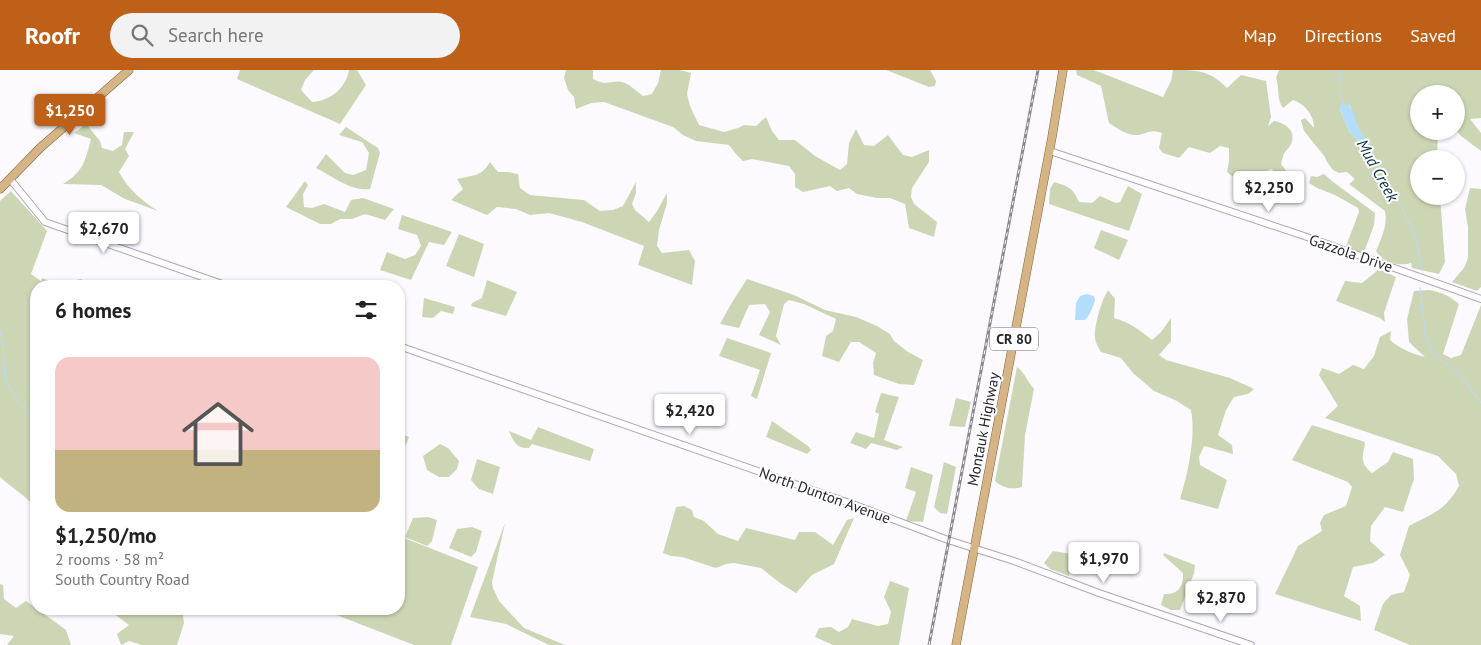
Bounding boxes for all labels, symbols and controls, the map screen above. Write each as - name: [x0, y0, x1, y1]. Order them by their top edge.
- search box: [110, 13, 460, 58]
- text: Roofr: [25, 20, 80, 51]
- icon: search: [128, 21, 156, 49]
- text: Search here: [168, 23, 264, 47]
- text: Map: [1244, 24, 1276, 47]
- text: Directions: [1304, 24, 1382, 47]
- text: Saved: [1410, 24, 1456, 47]
- map controls: [1410, 85, 1465, 205]
- button: +: [1410, 85, 1465, 140]
- pin: $1,250: [29, 93, 111, 136]
- text: $1,250: [45, 100, 95, 120]
- water label: Mud Creek: [1353, 135, 1404, 205]
- button: −: [1410, 150, 1465, 205]
- pin: $2,250: [1228, 170, 1310, 213]
- text: $2,250: [1244, 177, 1294, 197]
- pin: $2,670: [63, 212, 145, 254]
- text: $2,670: [79, 218, 129, 238]
- street label: Gazzola Drive: [1307, 230, 1395, 276]
- icon: filters: [352, 296, 380, 324]
- text: 6 homes: [55, 297, 131, 324]
- road number: CR 80: [990, 328, 1038, 350]
- street label: Montauk Highway: [963, 371, 1003, 487]
- icon: home: [173, 389, 263, 479]
- pin: $2,420: [649, 394, 731, 436]
- text: $2,420: [665, 400, 715, 420]
- street label: North Dunton Avenue: [757, 462, 893, 528]
- text: $1,250/mo: [55, 522, 157, 549]
- pin: $1,970: [1063, 542, 1145, 584]
- text: $1,970: [1079, 548, 1129, 568]
- text: 2 rooms · 58 m²: [55, 549, 164, 569]
- text: South Country Road: [55, 569, 190, 589]
- pin: $2,870: [1180, 580, 1262, 623]
- text: $2,870: [1196, 587, 1246, 607]

